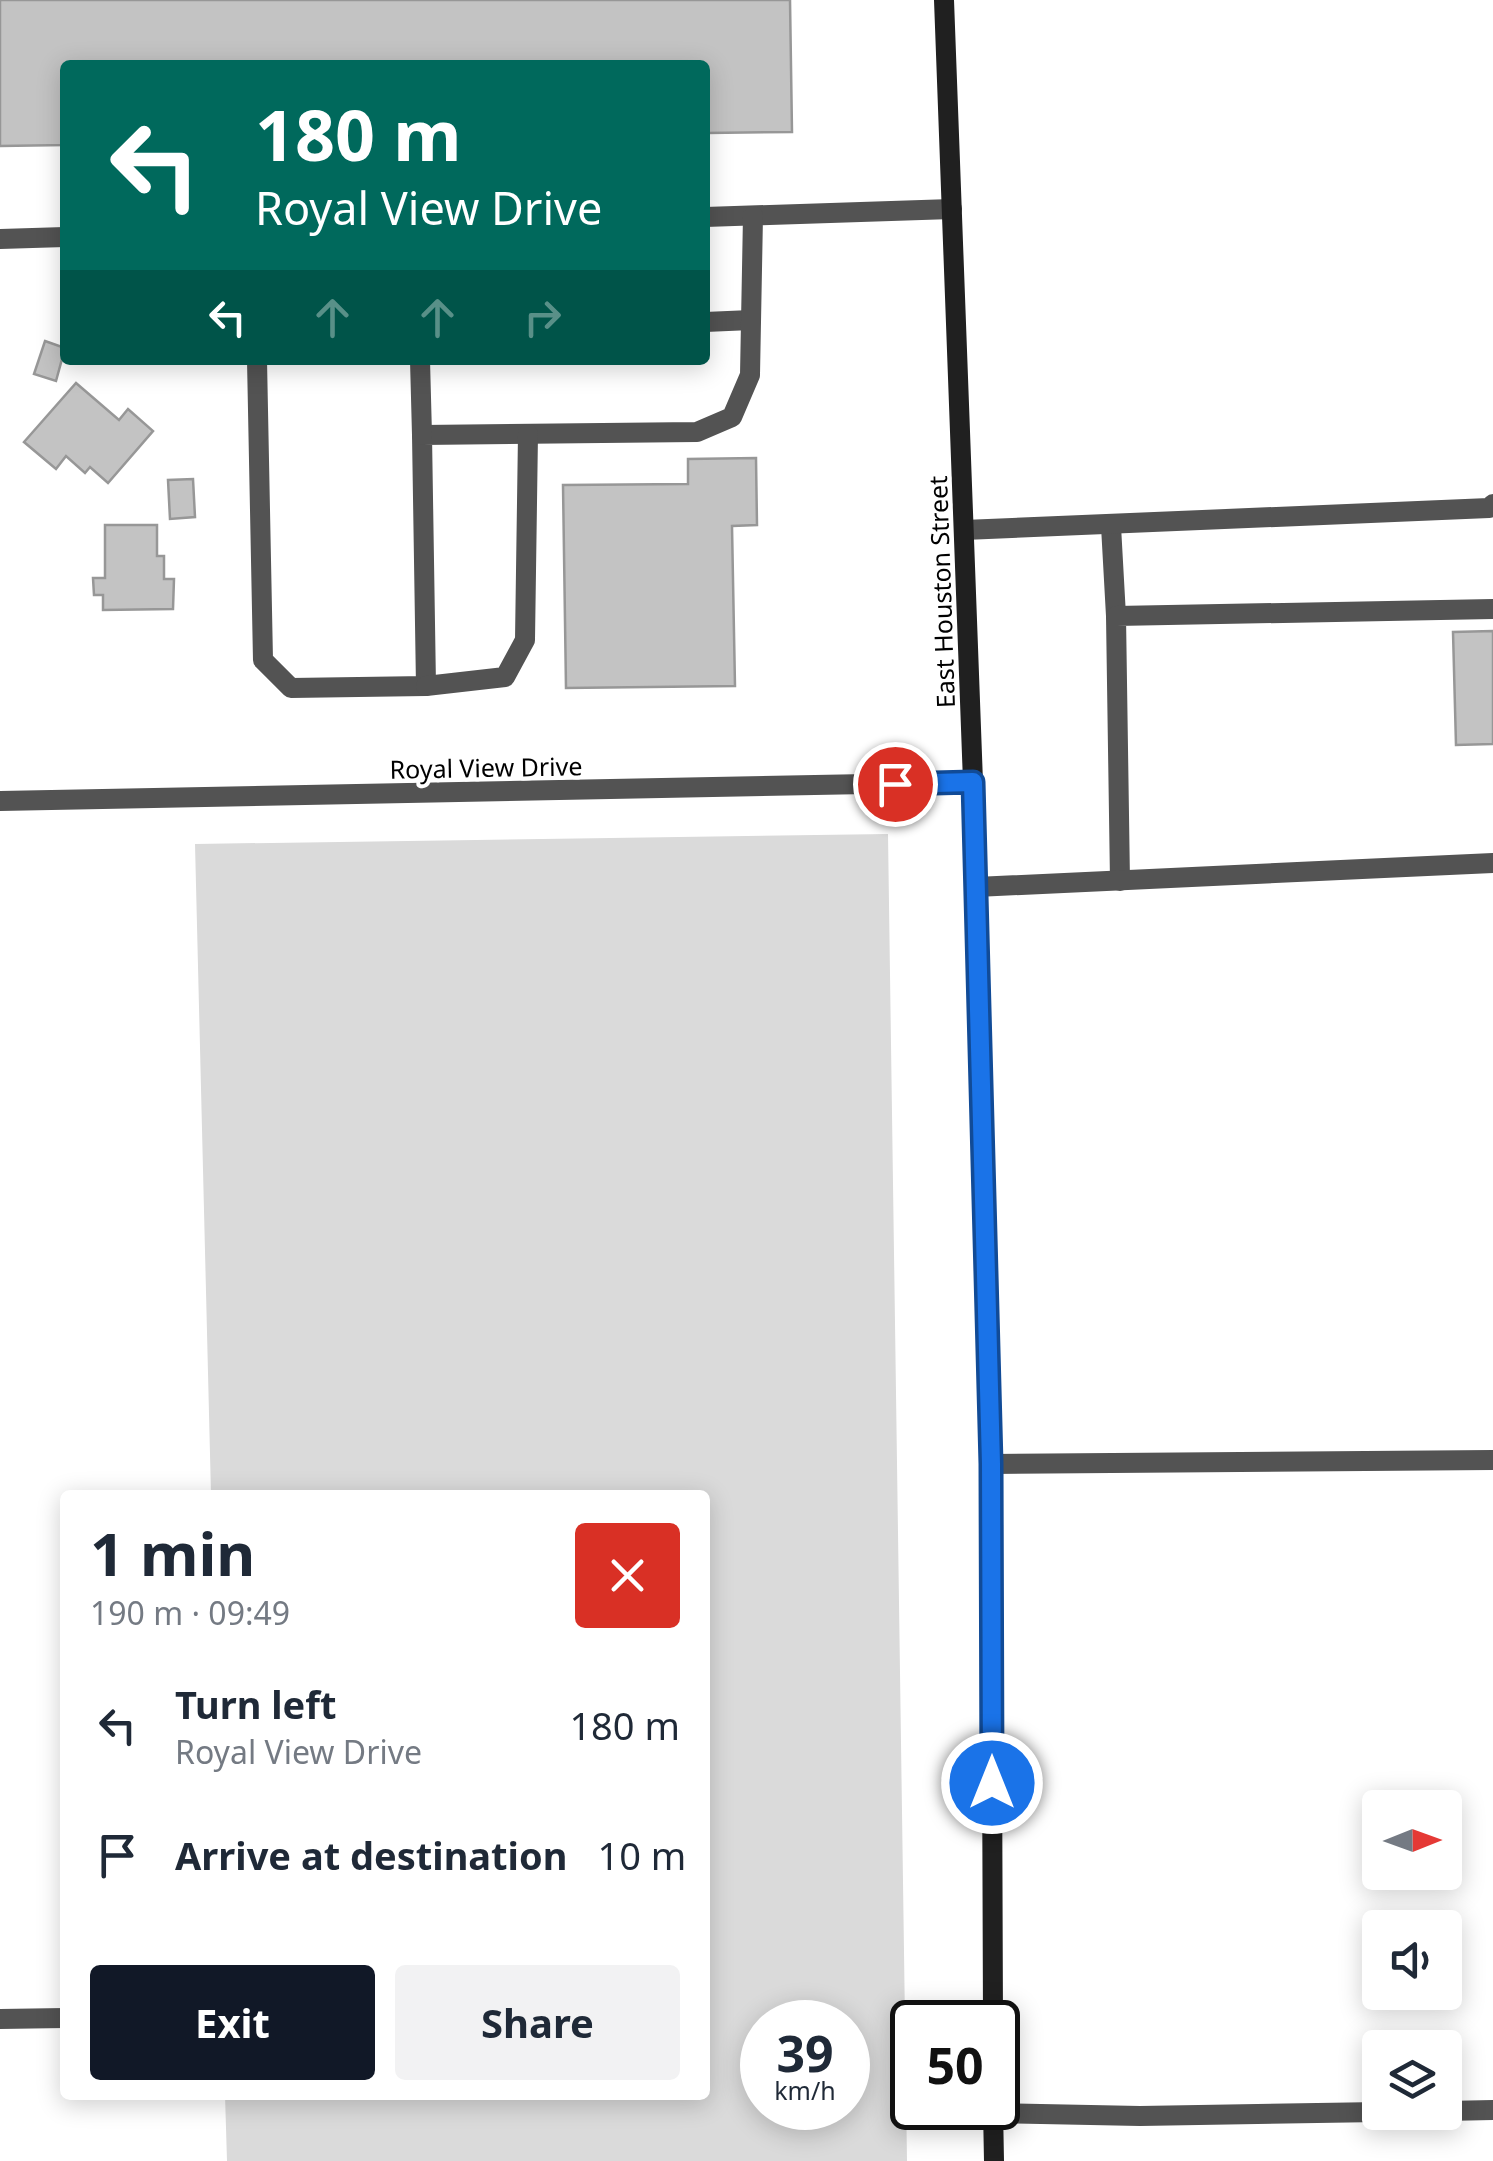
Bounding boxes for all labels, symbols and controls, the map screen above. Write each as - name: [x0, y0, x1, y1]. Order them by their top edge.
- text: 180 m: [255, 86, 462, 182]
- icon: left: [90, 100, 220, 230]
- text: Royal View Drive: [255, 177, 602, 238]
- icon: left: [200, 290, 255, 345]
- icon: ahead: [305, 290, 360, 345]
- icon: ahead: [410, 290, 465, 345]
- icon: right: [515, 290, 570, 345]
- street label: East Houston Street: [920, 475, 962, 709]
- pin: [853, 742, 938, 827]
- street label: Royal View Drive: [389, 748, 583, 786]
- icon: arrive: [868, 757, 923, 812]
- text: 1 min: [90, 1512, 255, 1594]
- button: close: [575, 1523, 680, 1628]
- text: 190 m · 09:49: [90, 1591, 290, 1634]
- text: Turn left: [175, 1678, 337, 1730]
- icon: left: [90, 1698, 145, 1753]
- text: 180 m: [569, 1699, 680, 1751]
- text: Royal View Drive: [175, 1730, 422, 1773]
- position arrow: [940, 1731, 1044, 1835]
- north arrow: [1362, 1790, 1462, 1890]
- map controls: [1362, 1790, 1462, 2130]
- icon: arrive: [90, 1828, 145, 1883]
- text: Arrive at destination: [175, 1829, 567, 1881]
- text: 10 m: [597, 1829, 686, 1881]
- button: sound: [1362, 1910, 1462, 2010]
- button: Exit: [90, 1965, 375, 2080]
- button: Share: [395, 1965, 680, 2080]
- speed limit sign: 50: [890, 2000, 1020, 2130]
- text: 39: [776, 2019, 834, 2087]
- button: layers: [1362, 2030, 1462, 2130]
- text: km/h: [774, 2073, 836, 2107]

